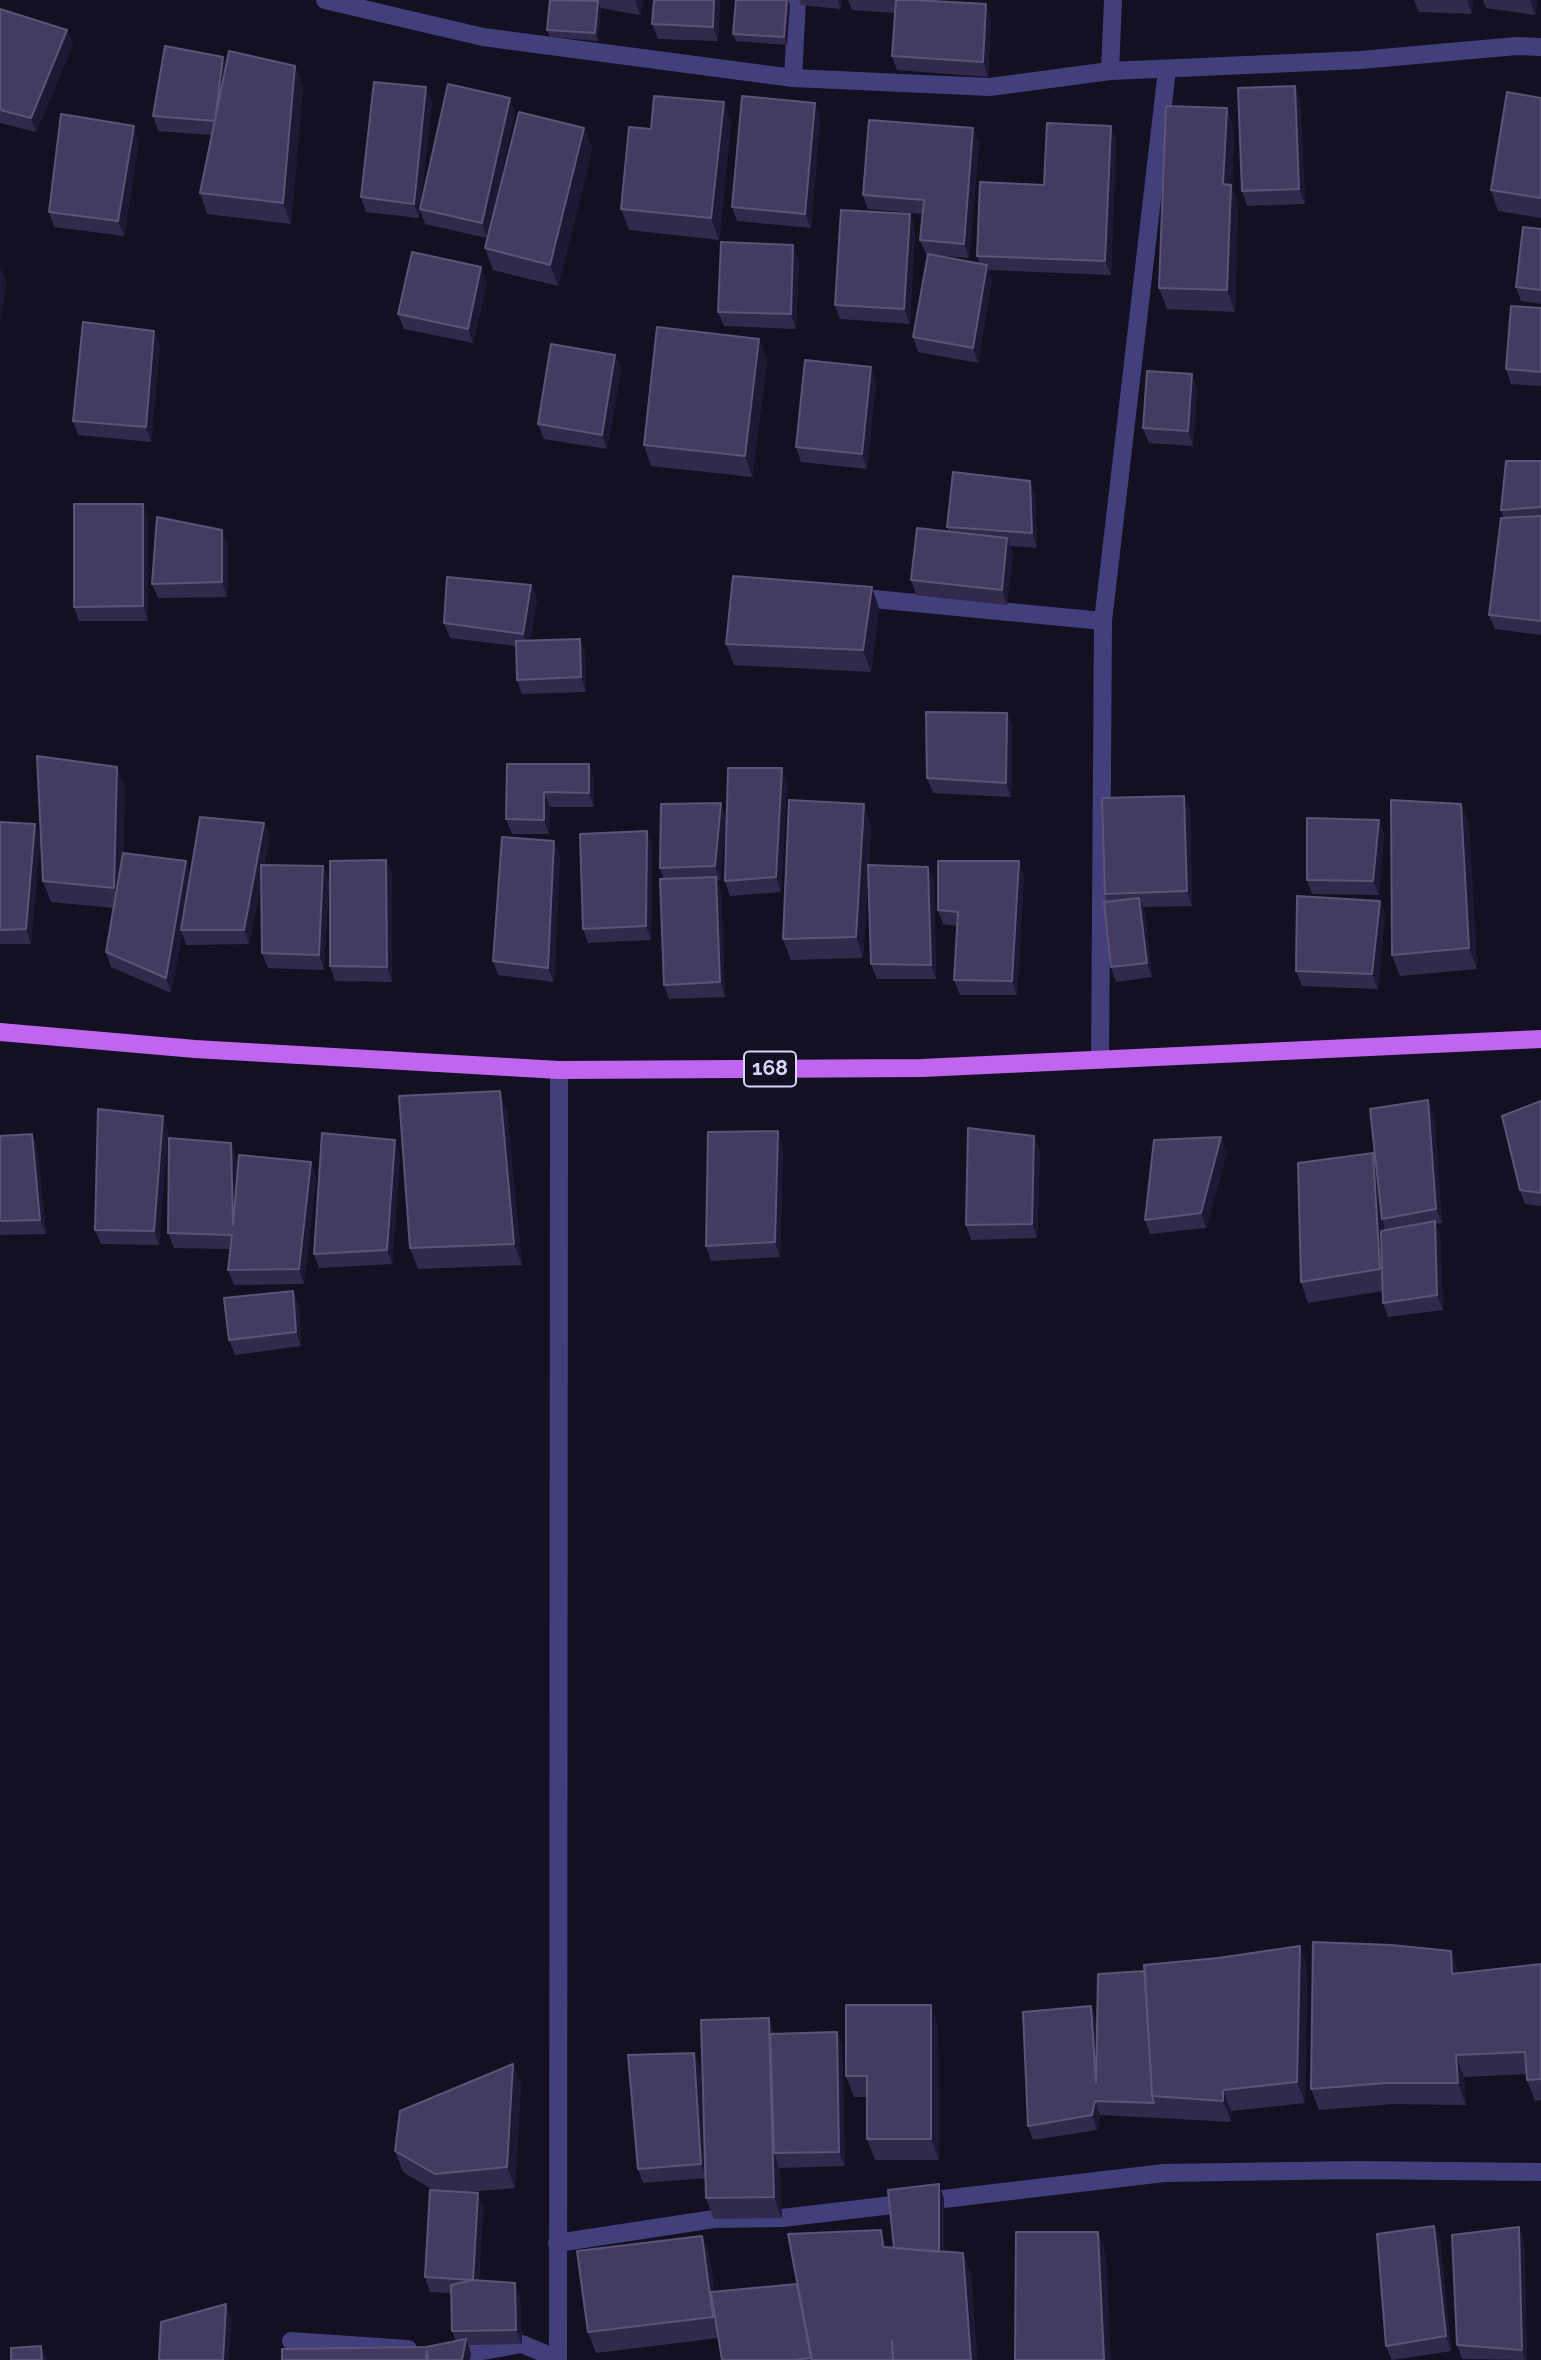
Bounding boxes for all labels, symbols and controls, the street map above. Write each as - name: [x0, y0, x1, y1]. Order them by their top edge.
- road number: 168: [744, 1052, 796, 1086]

